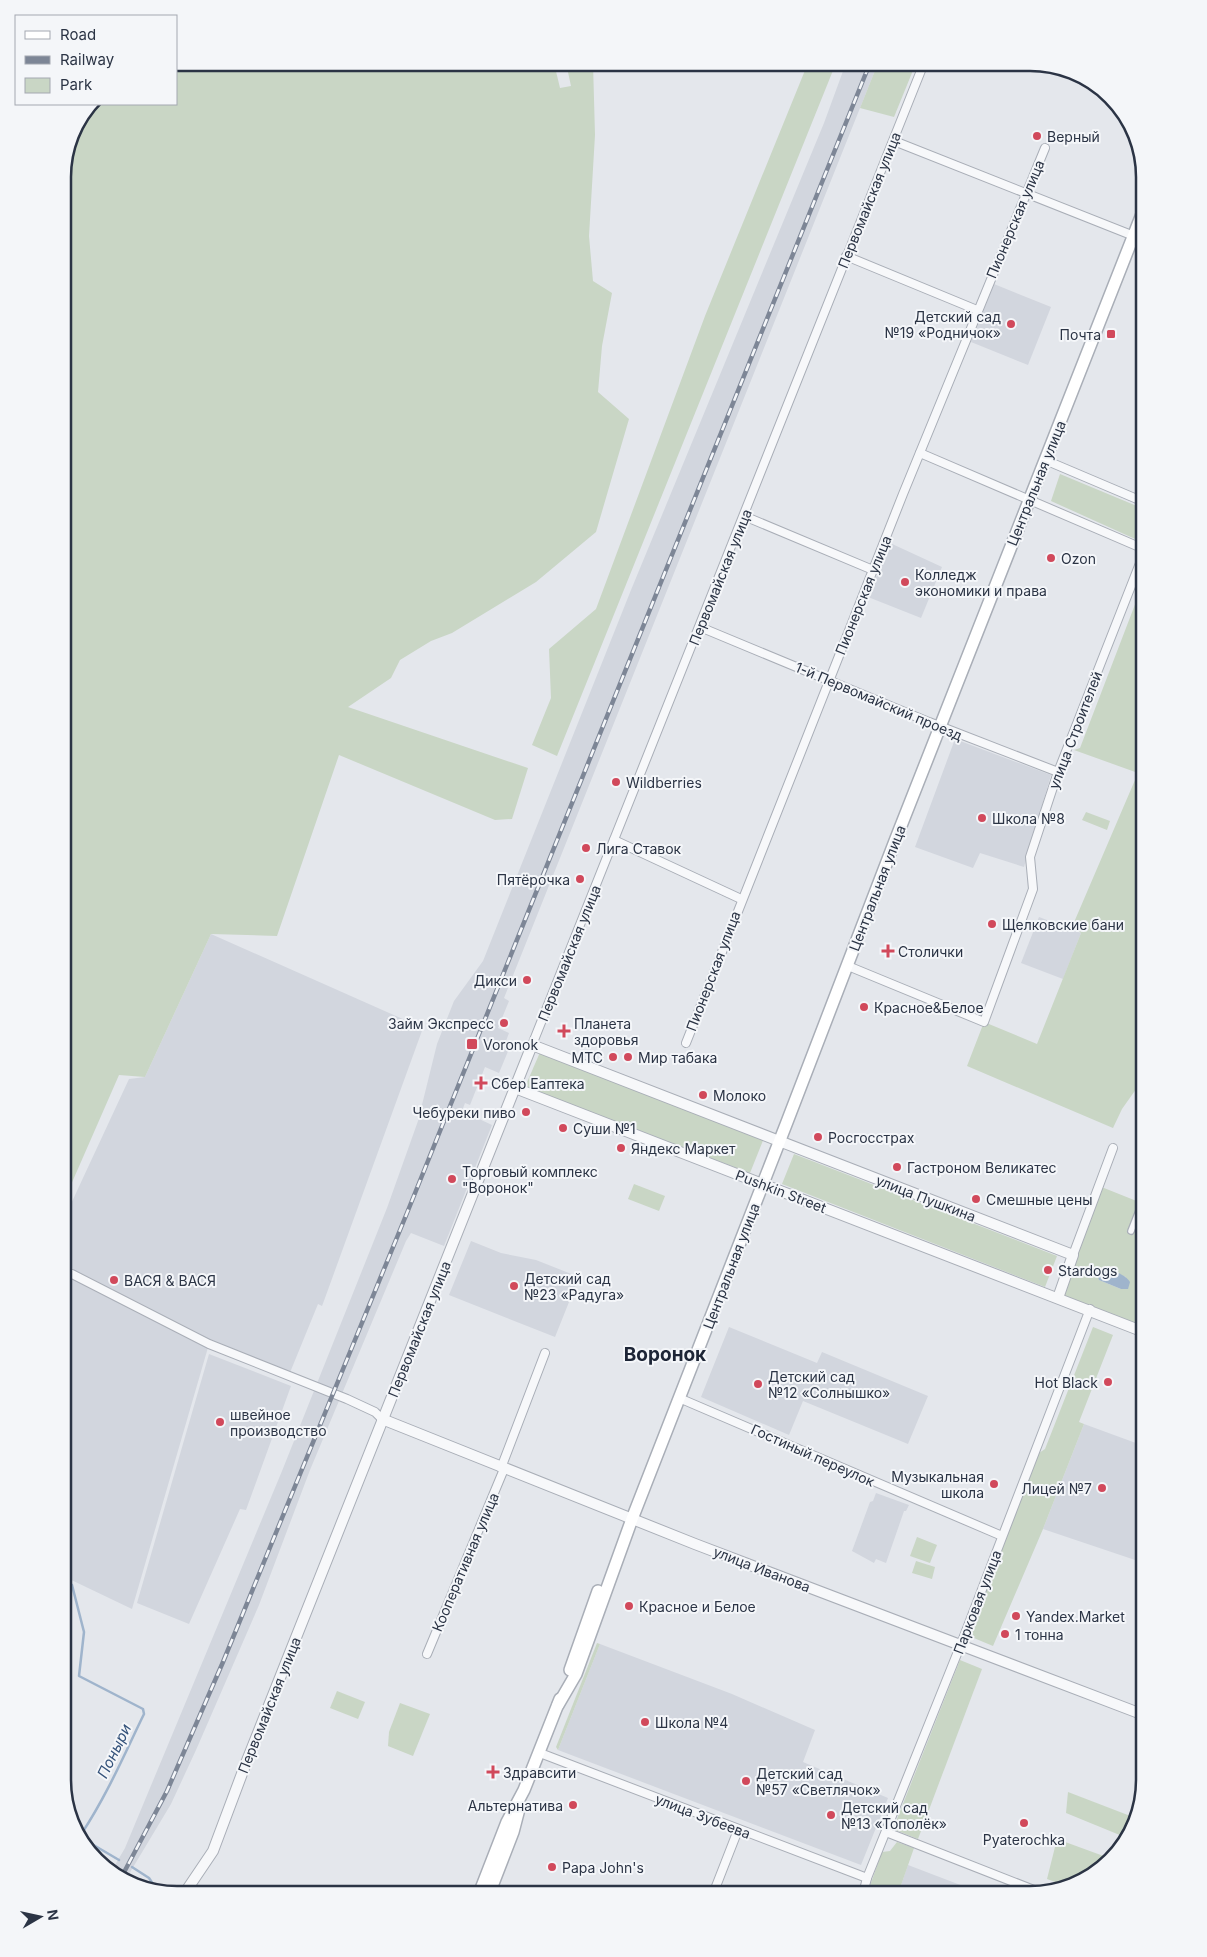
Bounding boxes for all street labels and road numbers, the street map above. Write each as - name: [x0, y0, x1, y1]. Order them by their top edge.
- street label: Первомайская улица: [834, 129, 904, 271]
- street label: Пионерская улица: [982, 157, 1048, 281]
- street label: Центральная улица: [1003, 418, 1069, 548]
- street label: Первомайская улица: [685, 506, 755, 648]
- street label: Пионерская улица: [831, 533, 895, 657]
- street label: 1-й Первомайский проезд: [793, 658, 965, 744]
- street label: улица Строителей: [1045, 669, 1105, 791]
- street label: Центральная улица: [845, 823, 909, 953]
- street label: Первомайская улица: [534, 882, 604, 1024]
- street label: Пионерская улица: [682, 909, 744, 1033]
- street label: Pushkin Street: [733, 1166, 829, 1216]
- street label: улица Пушкина: [874, 1171, 978, 1225]
- street label: Центральная улица: [699, 1201, 763, 1331]
- street label: Первомайская улица: [384, 1258, 454, 1400]
- street label: Гостиный переулок: [749, 1420, 878, 1490]
- street label: Кооперативная улица: [428, 1490, 502, 1634]
- street label: улица Иванова: [711, 1543, 813, 1595]
- street label: Парковая улица: [949, 1548, 1005, 1656]
- street label: Первомайская улица: [234, 1634, 304, 1776]
- street label: улица Зубеева: [653, 1790, 753, 1842]

